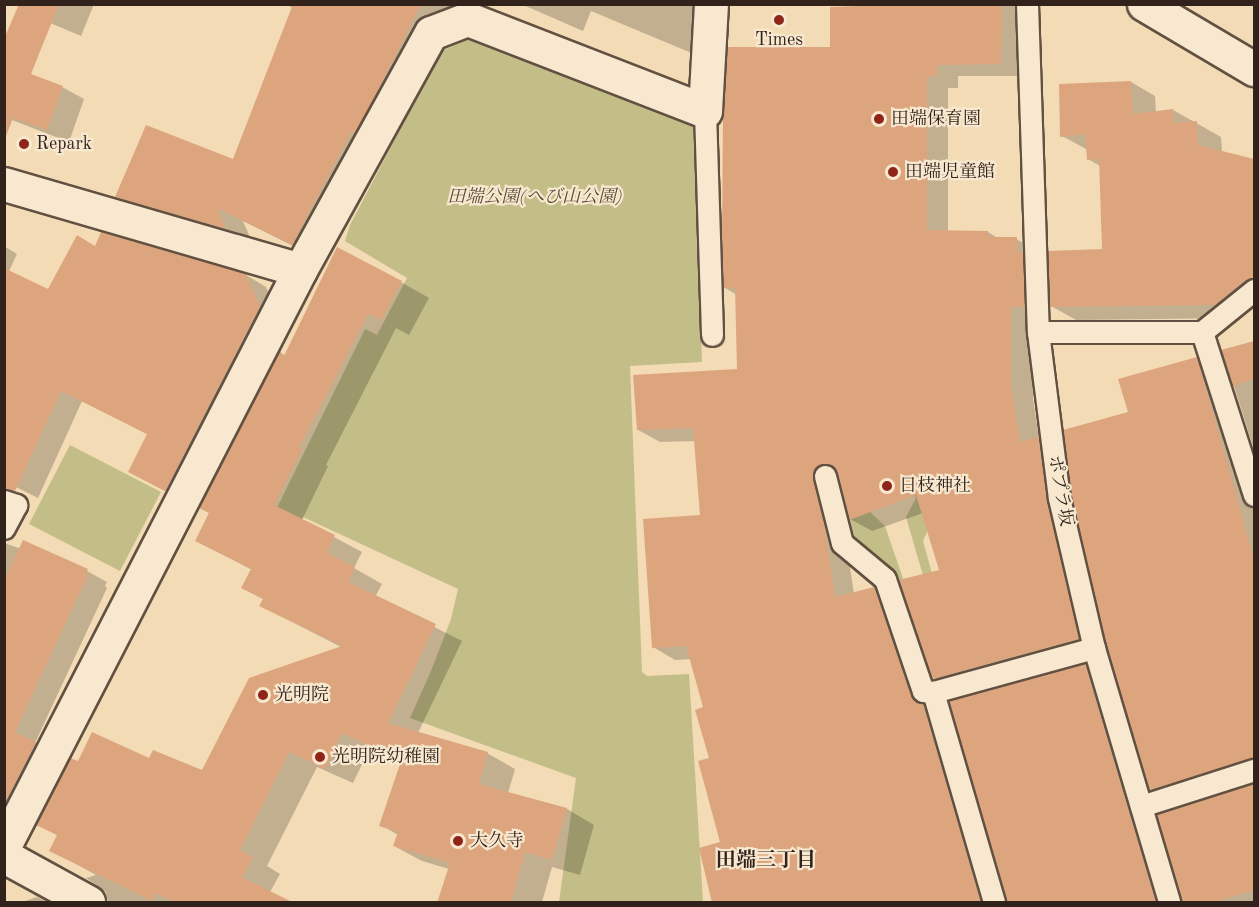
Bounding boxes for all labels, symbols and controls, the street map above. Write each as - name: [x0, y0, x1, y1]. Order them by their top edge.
- marker: Times: [772, 13, 786, 27]
- place label: Times: [755, 29, 803, 51]
- place label: 田端保育園: [891, 108, 981, 130]
- marker: 田端保育園: [872, 112, 886, 126]
- place label: Repark: [36, 133, 92, 155]
- marker: Repark: [17, 137, 31, 151]
- place label: 田端児童館: [905, 161, 995, 183]
- marker: 田端児童館: [886, 165, 900, 179]
- park label: 田端公園(へび山公園): [447, 186, 623, 208]
- street label: ポプラ坂: [1043, 454, 1077, 528]
- place label: 日枝神社: [899, 475, 971, 497]
- marker: 日枝神社: [880, 479, 894, 493]
- place label: 光明院: [275, 684, 329, 706]
- marker: 光明院: [256, 688, 270, 702]
- place label: 光明院幼稚園: [332, 746, 440, 768]
- marker: 光明院幼稚園: [313, 750, 327, 764]
- place label: 大久寺: [470, 830, 524, 852]
- marker: 大久寺: [451, 834, 465, 848]
- district label: 田端三丁目: [716, 849, 816, 873]

